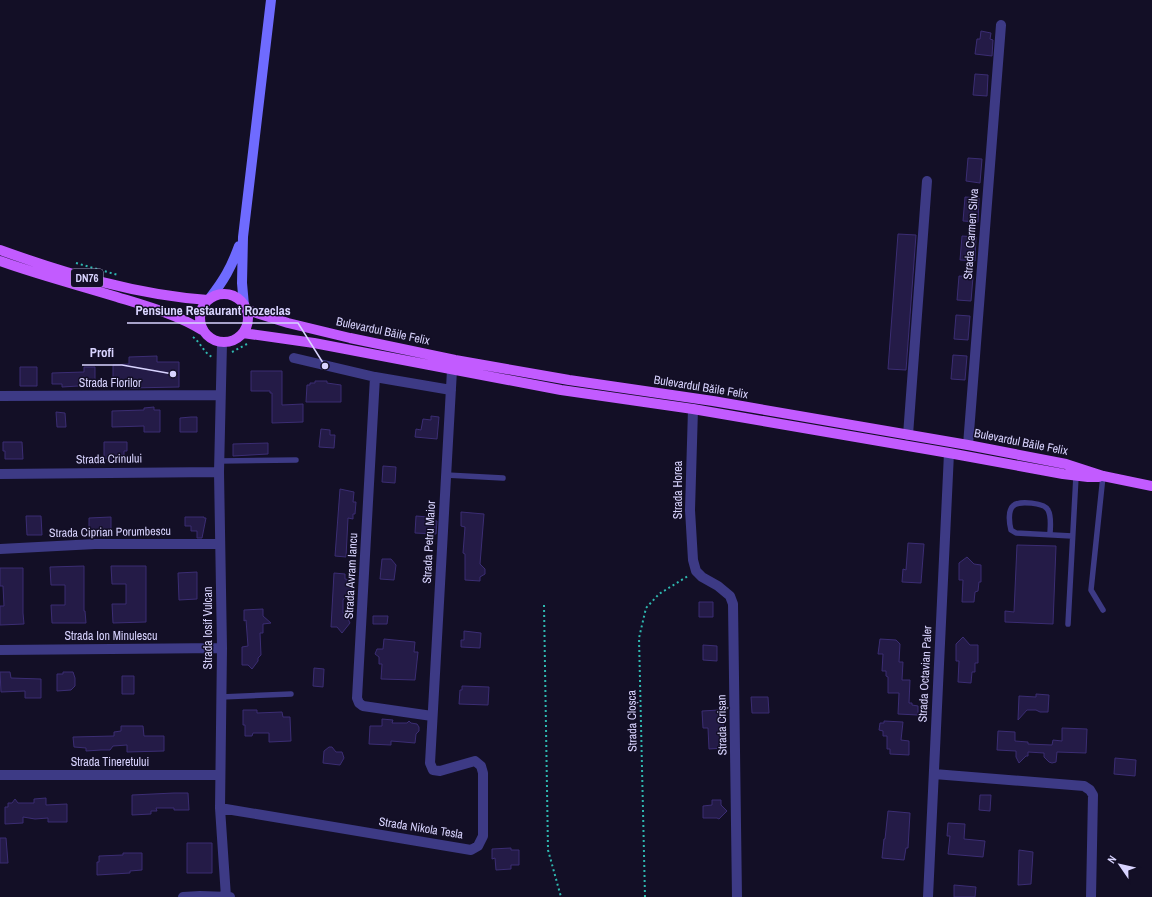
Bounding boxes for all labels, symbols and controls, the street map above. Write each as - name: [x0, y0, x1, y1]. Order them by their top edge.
- street label: Strada Carmen Silva: [960, 187, 982, 280]
- road number: DN76: [71, 269, 103, 287]
- callout: Pensiune Restaurant Rozeclas: [127, 298, 298, 323]
- text: Pensiune Restaurant Rozeclas: [135, 302, 291, 319]
- street label: Bulevardul Băile Felix: [335, 313, 431, 349]
- callout: Profi: [82, 340, 122, 365]
- text: Profi: [90, 344, 114, 361]
- street label: Bulevardul Băile Felix: [653, 372, 749, 402]
- street label: Strada Florilor: [79, 375, 142, 391]
- street label: Bulevardul Băile Felix: [973, 425, 1069, 459]
- street label: Strada Crinului: [76, 450, 142, 468]
- street label: Strada Horea: [670, 460, 686, 519]
- street label: Strada Petru Maior: [419, 499, 439, 584]
- street label: Strada Ciprian Porumbescu: [49, 523, 171, 541]
- street label: Strada Avram Iancu: [341, 533, 361, 619]
- street label: Strada Iosif Vulcan: [200, 587, 216, 669]
- street label: Strada Octavian Paler: [914, 625, 936, 723]
- street label: Strada Ion Minulescu: [65, 628, 158, 644]
- street label: Strada Cloșca: [623, 689, 641, 752]
- street label: Strada Crișan: [713, 695, 731, 755]
- street label: Strada Tineretului: [71, 754, 149, 770]
- street label: Strada Nikola Tesla: [378, 813, 465, 843]
- north arrow: [1100, 845, 1140, 885]
- text: N: [1104, 853, 1119, 866]

